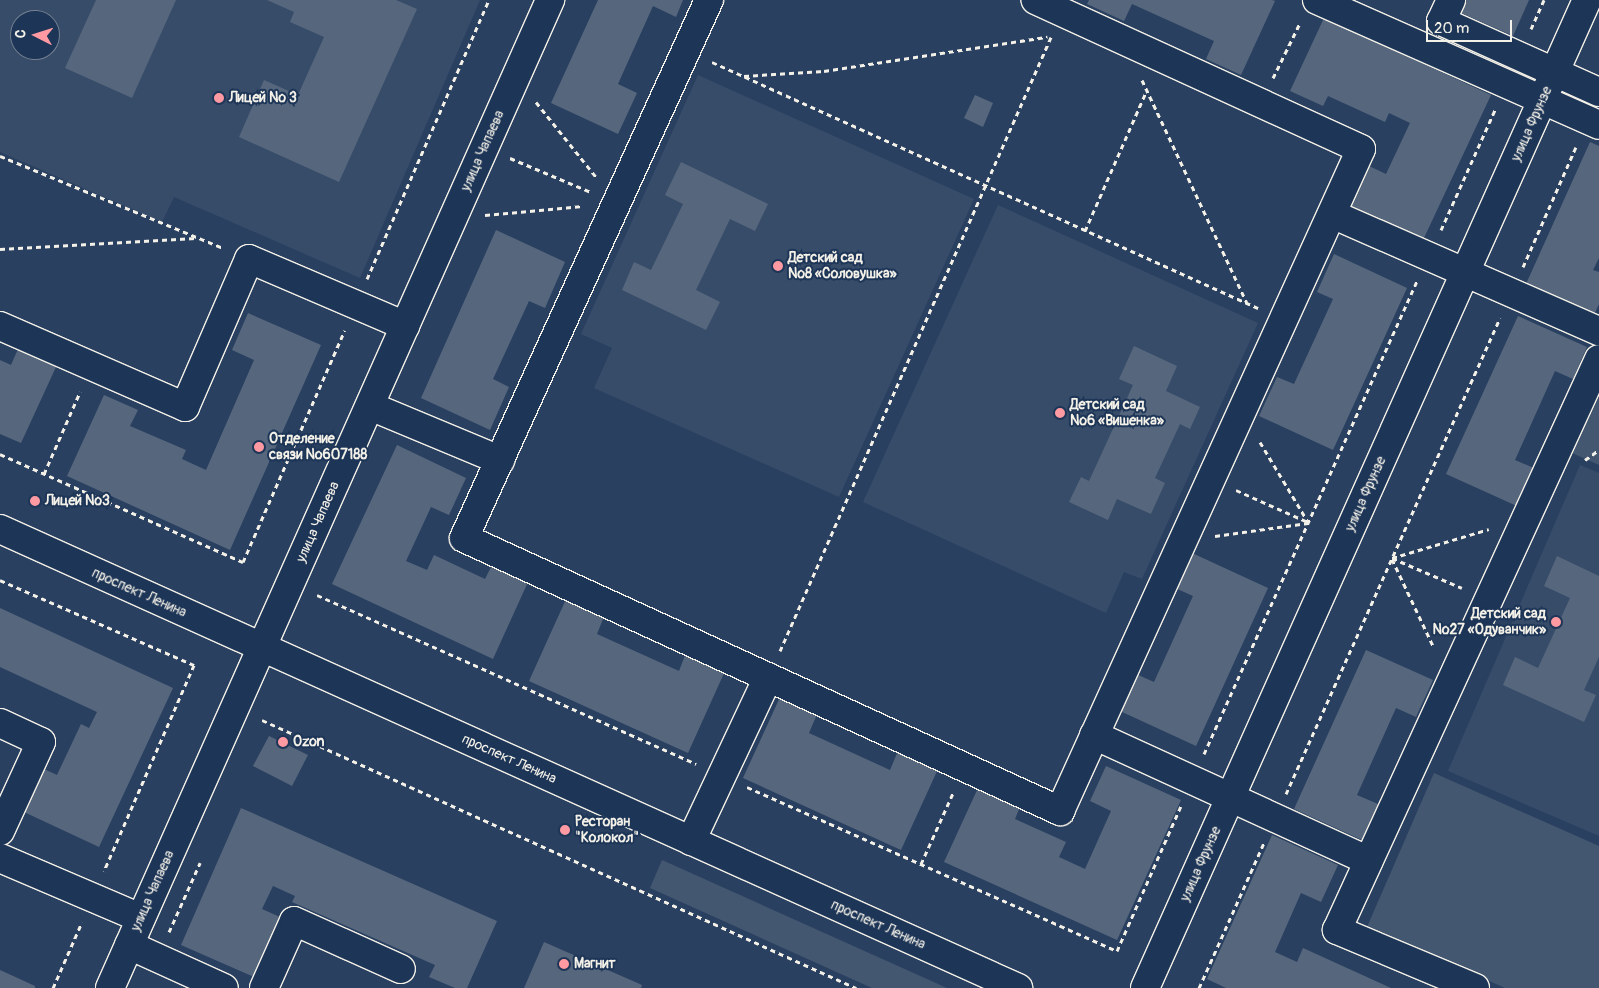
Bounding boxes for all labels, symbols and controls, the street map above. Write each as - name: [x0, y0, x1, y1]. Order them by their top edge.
- north arrow: [10, 10, 60, 60]
- scale bar: [1429, 10, 1515, 42]
- text: 20 m: [1434, 19, 1469, 38]
- text: С: [12, 29, 29, 39]
- street label: улица Фрунзе: [1508, 84, 1556, 164]
- place label: Лицей № 3: [229, 90, 297, 106]
- marker: Лицей № 3: [213, 92, 225, 104]
- street label: улица Чапаева: [458, 108, 508, 194]
- place label: Детский сад №8 «Соловушка»: [788, 250, 897, 282]
- marker: Детский сад №8 «Соловушка»: [772, 260, 784, 272]
- place label: Детский сад №6 «Вишенка»: [1070, 397, 1164, 430]
- marker: Детский сад №6 «Вишенка»: [1054, 407, 1066, 419]
- place label: Отделение связи №607188: [269, 431, 367, 464]
- marker: Отделение связи №607188: [253, 441, 265, 453]
- street label: улица Фрунзе: [1342, 454, 1390, 534]
- street label: улица Чапаева: [293, 479, 343, 565]
- place label: Лицей №3: [45, 493, 110, 509]
- marker: Лицей №3: [29, 495, 41, 507]
- street label: проспект Ленина: [89, 565, 189, 621]
- place label: Детский сад №27 «Одуванчик»: [1433, 606, 1546, 638]
- marker: Детский сад №27 «Одуванчик»: [1550, 616, 1562, 628]
- street label: проспект Ленина: [459, 731, 559, 787]
- place label: Ozon: [293, 734, 324, 750]
- marker: Ozon: [277, 736, 289, 748]
- place label: Ресторан "Колокол": [575, 814, 639, 846]
- marker: Ресторан "Колокол": [559, 824, 571, 836]
- street label: улица Фрунзе: [1177, 824, 1225, 904]
- street label: улица Чапаева: [128, 848, 178, 934]
- street label: проспект Ленина: [828, 897, 928, 953]
- place label: Магнит: [574, 956, 616, 972]
- marker: Магнит: [558, 958, 570, 970]

